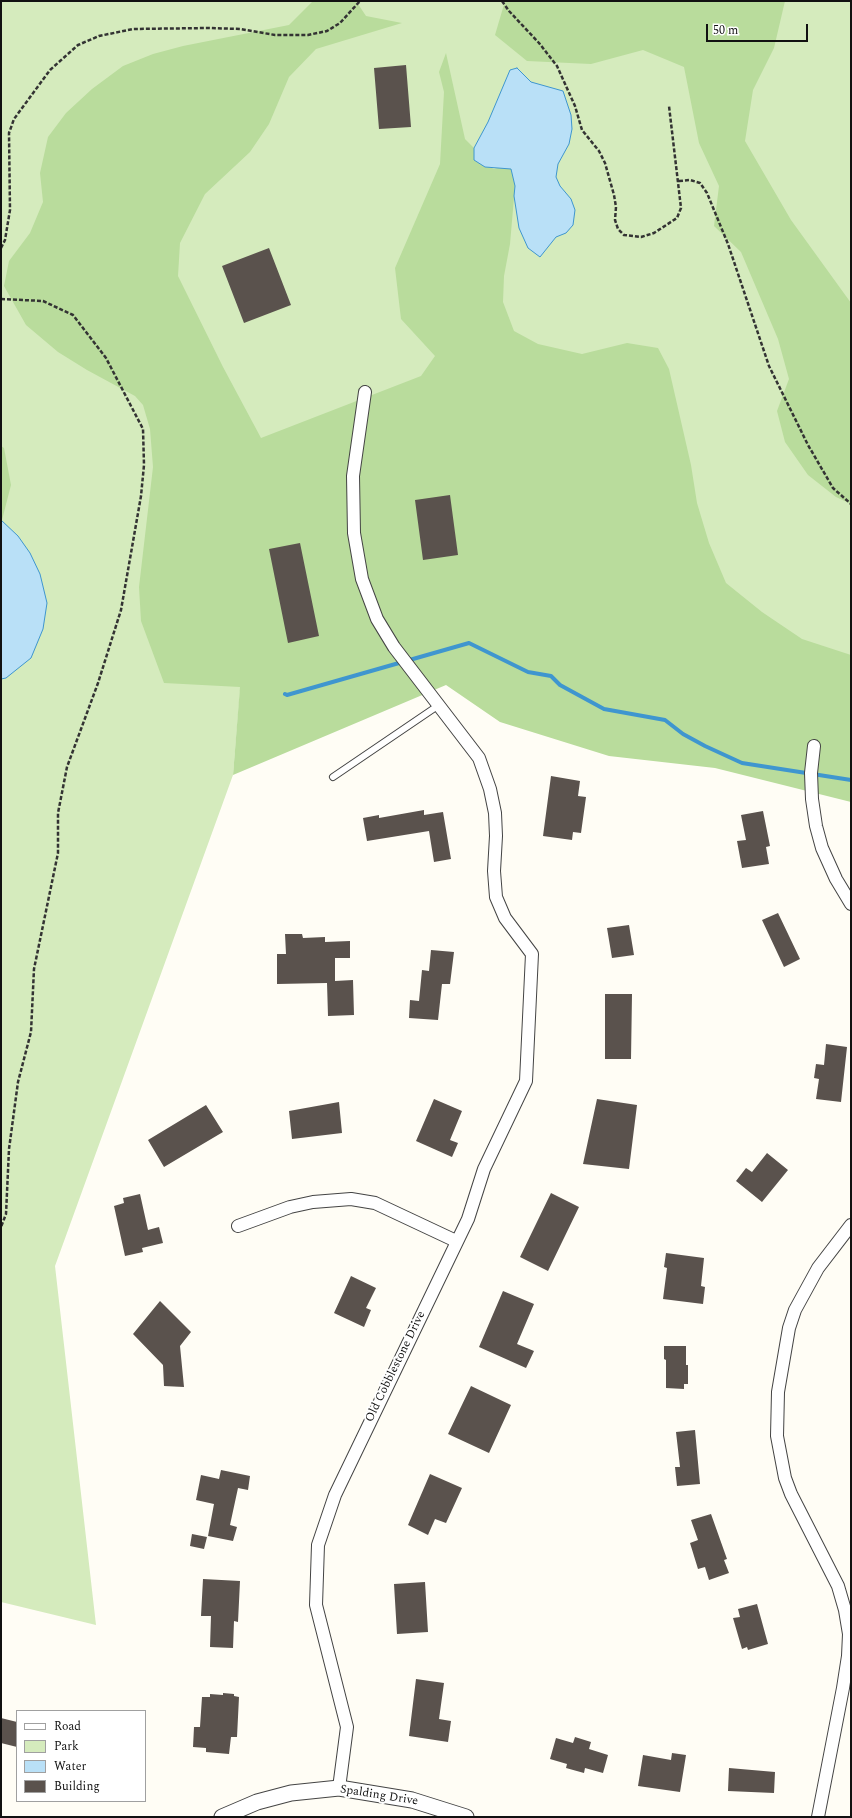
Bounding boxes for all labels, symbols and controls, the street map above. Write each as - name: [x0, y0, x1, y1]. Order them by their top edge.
- scale bar: [708, 16, 810, 42]
- text: 50 m: [713, 21, 738, 40]
- street label: Old Cobblestone Drive: [363, 1309, 429, 1425]
- legend: [16, 1710, 146, 1802]
- text: Road: [54, 1717, 81, 1736]
- text: Park: [54, 1737, 79, 1756]
- text: Water: [54, 1757, 86, 1776]
- text: Building: [54, 1777, 100, 1796]
- street label: Spalding Drive: [339, 1783, 419, 1809]

